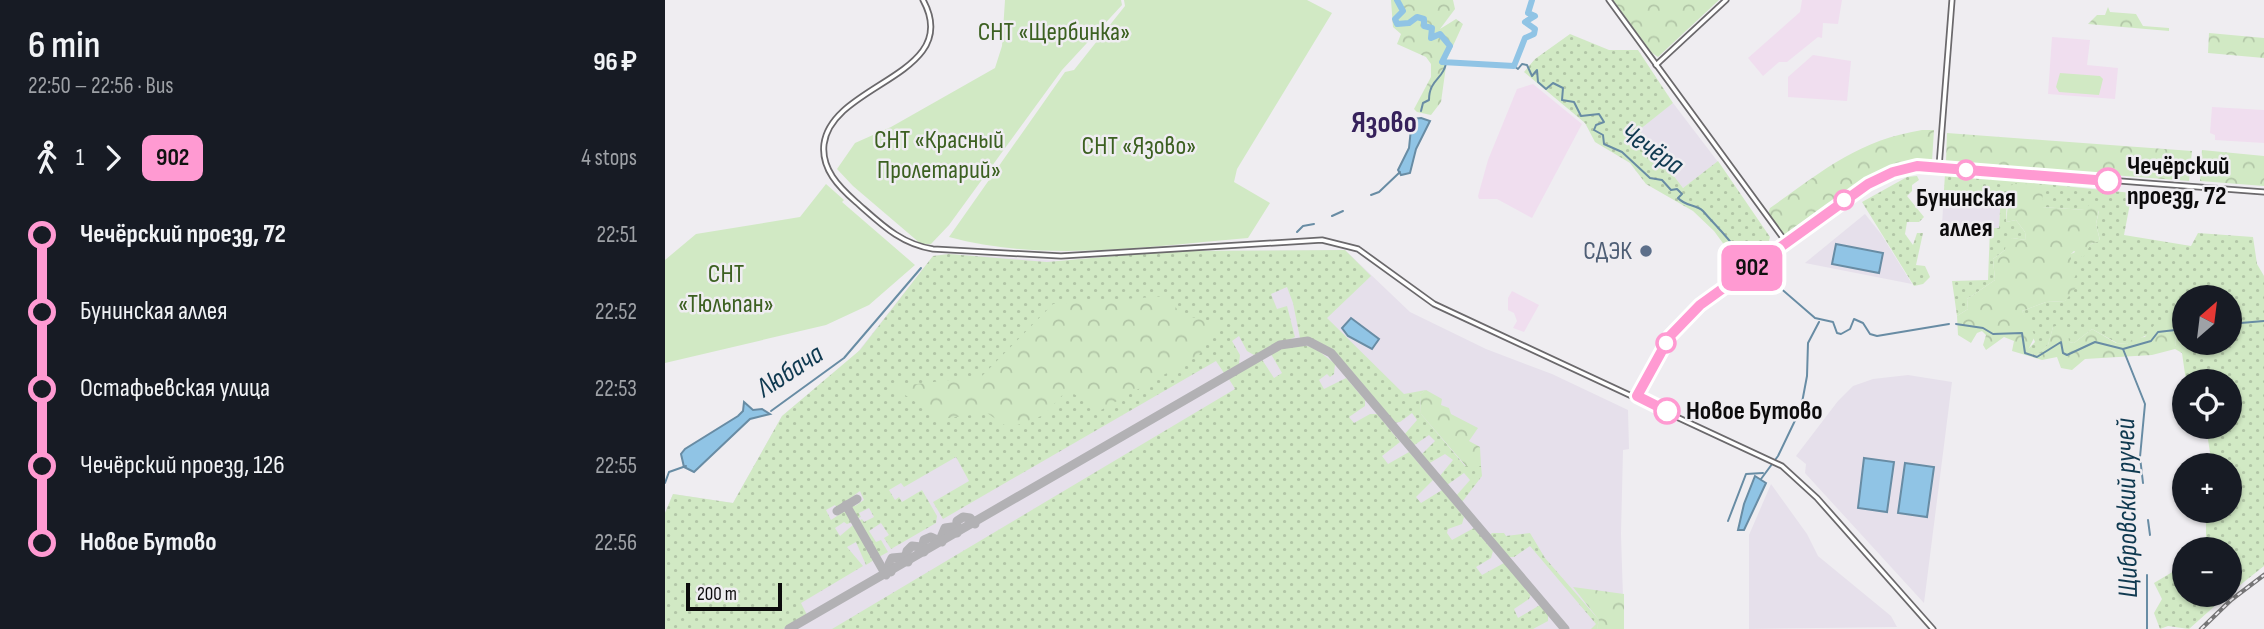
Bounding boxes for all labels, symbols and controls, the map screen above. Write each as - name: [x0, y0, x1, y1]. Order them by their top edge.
- park label: СНТ «Щербинка»: [978, 17, 1130, 48]
- text: 6 min: [28, 23, 100, 68]
- text: 96 ₽: [593, 47, 637, 78]
- text: 22:50 – 22:56 · Bus: [28, 72, 174, 100]
- district label: Язово: [1351, 105, 1417, 141]
- water label: Чечёра: [1614, 116, 1690, 182]
- park label: СНТ «Красный Пролетарий»: [874, 125, 1004, 186]
- park label: СНТ «Язово»: [1082, 131, 1196, 162]
- icon: walk: [28, 139, 66, 177]
- icon: forward: [94, 139, 132, 177]
- text: 902: [156, 143, 189, 172]
- text: 1: [76, 144, 84, 172]
- text: 4 stops: [581, 144, 637, 172]
- place label: Чечёрский проезд, 72: [2127, 151, 2229, 212]
- marker: Бунинская аллея: [1956, 160, 1976, 180]
- marker: Чечёрский проезд, 72: [2095, 168, 2121, 194]
- place label: Бунинская аллея: [1916, 183, 2016, 244]
- unlabelled marker: [1834, 190, 1854, 210]
- text: Чечёрский проезд, 72: [80, 219, 286, 250]
- text: 22:51: [596, 221, 637, 249]
- place label: СДЭК: [1583, 236, 1632, 267]
- marker: СДЭК: [1638, 243, 1654, 259]
- line badge: 902: [1712, 245, 1792, 291]
- text: 902: [1735, 253, 1769, 282]
- park label: СНТ «Тюльпан»: [678, 259, 774, 320]
- north arrow: [2172, 285, 2242, 355]
- map controls: [2172, 285, 2242, 607]
- text: Бунинская аллея: [80, 296, 227, 327]
- text: 22:52: [595, 298, 637, 326]
- unlabelled marker: [1656, 333, 1676, 353]
- water label: Любача: [750, 337, 830, 405]
- button: locate: [2172, 369, 2242, 439]
- text: Остафьевская улица: [80, 373, 270, 404]
- text: 22:53: [595, 375, 637, 403]
- place label: Новое Бутово: [1686, 396, 1823, 427]
- marker: Новое Бутово: [1654, 398, 1680, 424]
- water label: Щибровский ручей: [2109, 417, 2145, 598]
- text: Чечёрский проезд, 126: [80, 450, 285, 481]
- text: 22:55: [595, 452, 637, 480]
- button: +: [2172, 453, 2242, 523]
- text: Новое Бутово: [80, 527, 217, 558]
- text: 22:56: [594, 529, 637, 557]
- button: −: [2172, 537, 2242, 607]
- scale bar: [686, 580, 782, 612]
- text: 200 m: [697, 583, 737, 606]

